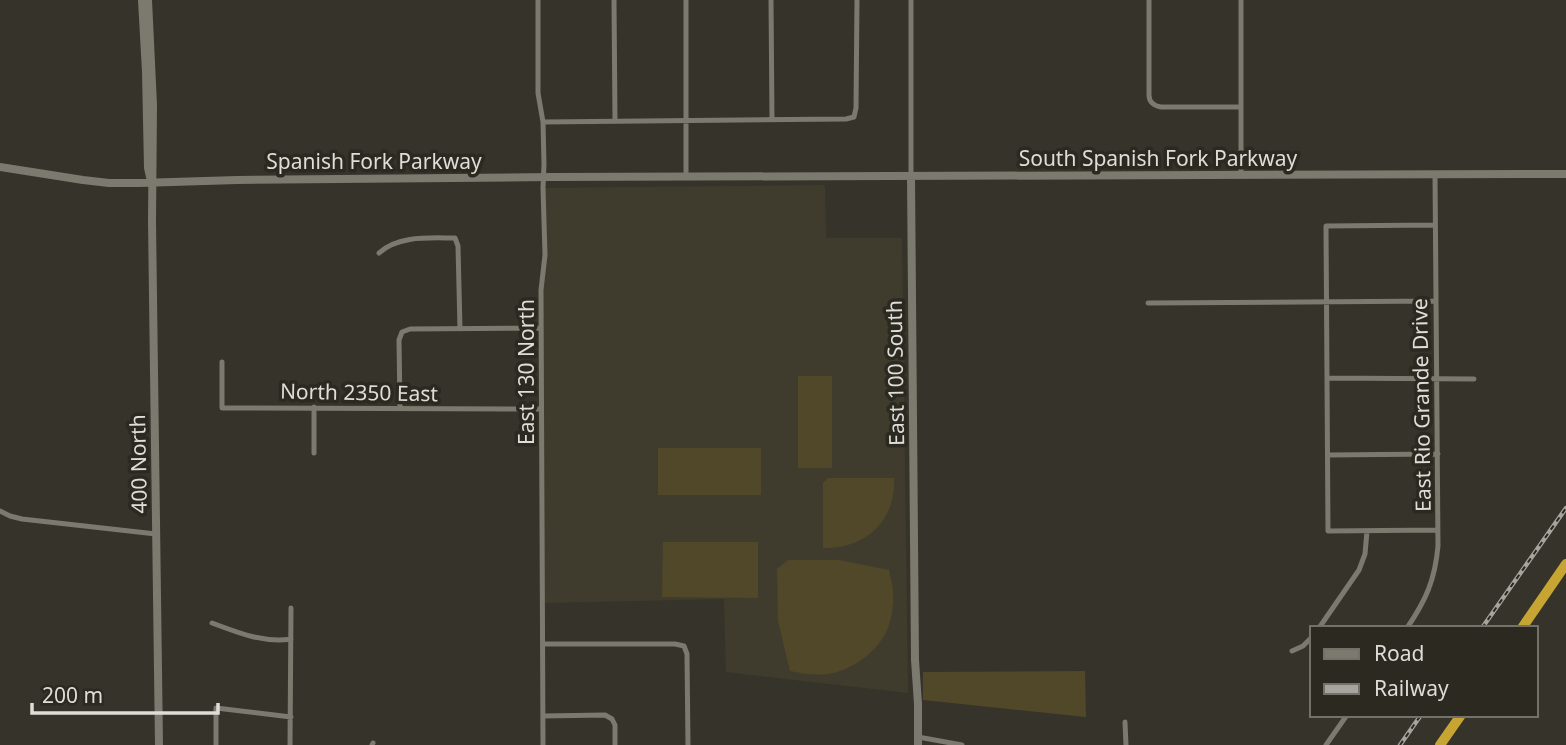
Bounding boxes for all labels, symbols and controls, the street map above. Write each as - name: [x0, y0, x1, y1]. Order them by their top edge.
- street label: South Spanish Fork Parkway: [1019, 144, 1298, 172]
- street label: Spanish Fork Parkway: [266, 147, 482, 175]
- street label: East Rio Grande Drive: [1405, 298, 1437, 512]
- street label: East 130 North: [512, 299, 540, 445]
- street label: East 100 South: [880, 300, 910, 446]
- street label: North 2350 East: [280, 377, 439, 407]
- street label: 400 North: [123, 414, 153, 514]
- legend: [1310, 626, 1538, 717]
- text: Road: [1374, 639, 1424, 667]
- scale bar: [32, 672, 217, 716]
- text: Railway: [1374, 674, 1449, 702]
- text: 200 m: [42, 681, 103, 709]

